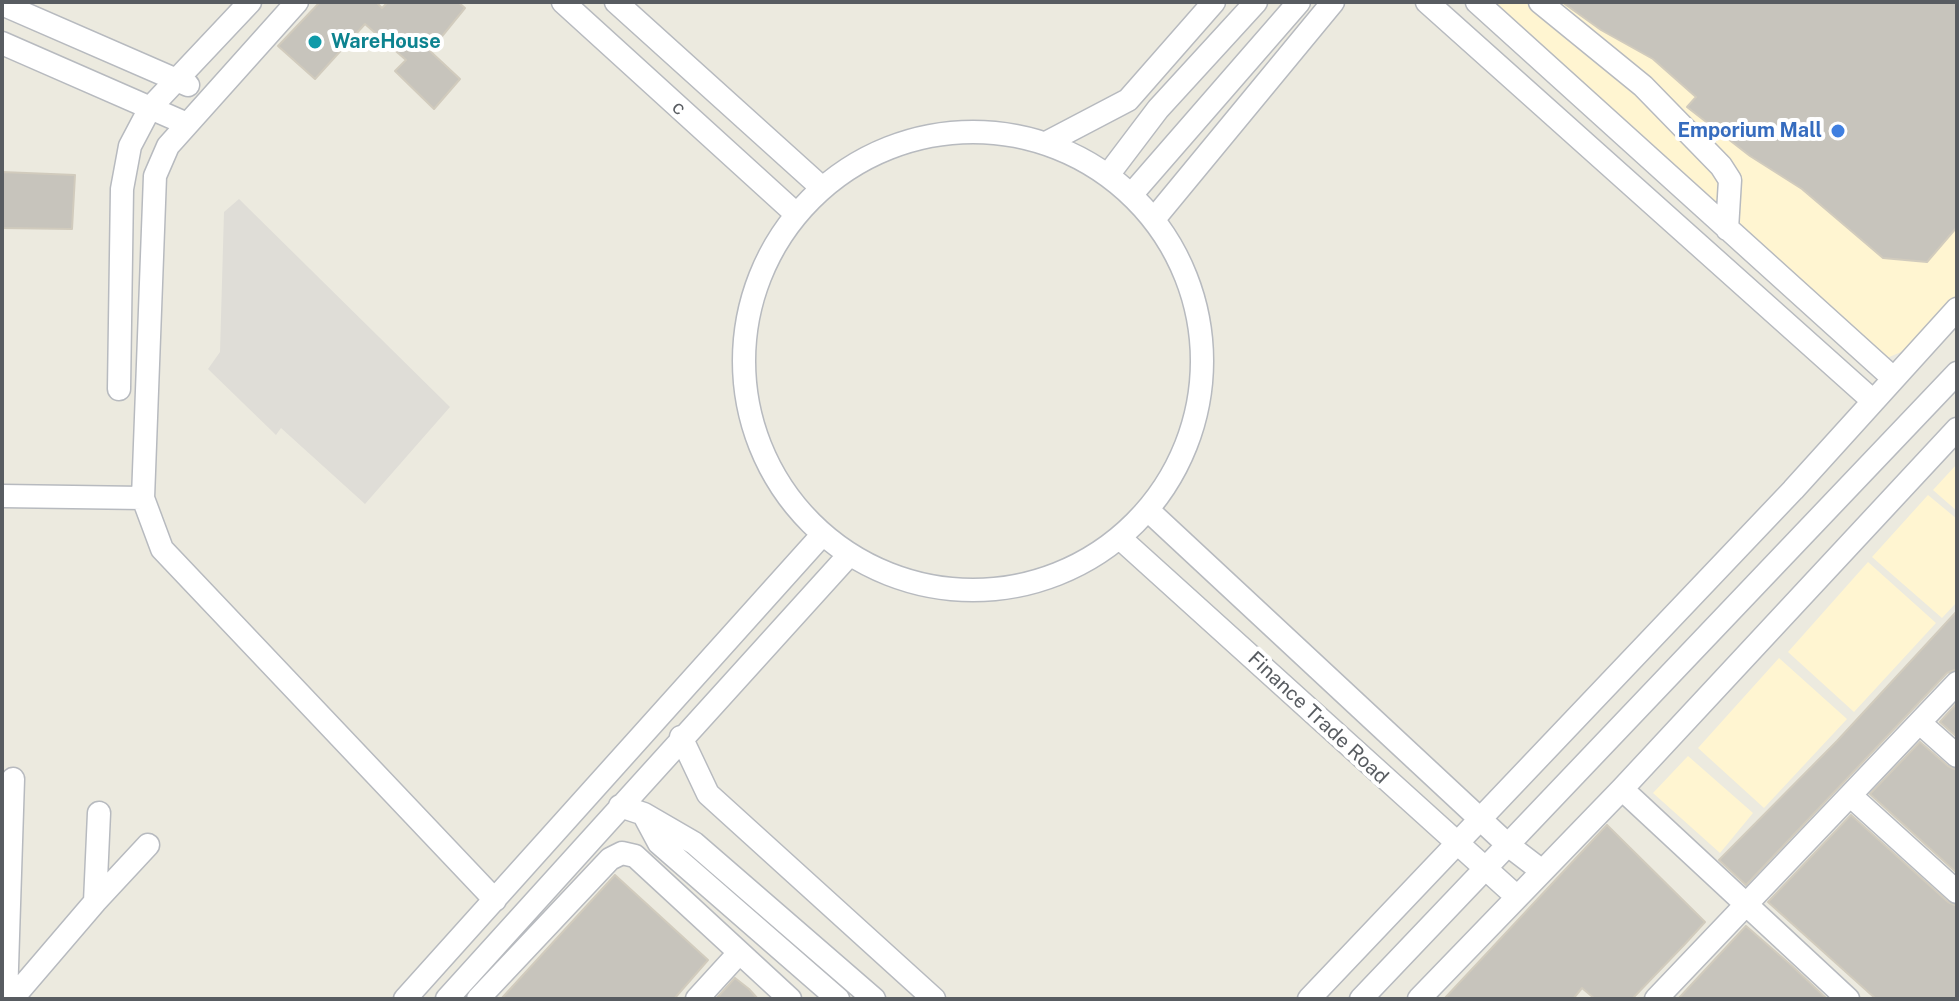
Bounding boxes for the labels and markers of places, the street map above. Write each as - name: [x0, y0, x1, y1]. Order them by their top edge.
- place label: WareHouse: [331, 30, 441, 54]
- marker: WareHouse: [306, 33, 324, 51]
- place label: Emporium Mall: [1677, 119, 1822, 143]
- marker: Emporium Mall: [1829, 122, 1847, 140]

